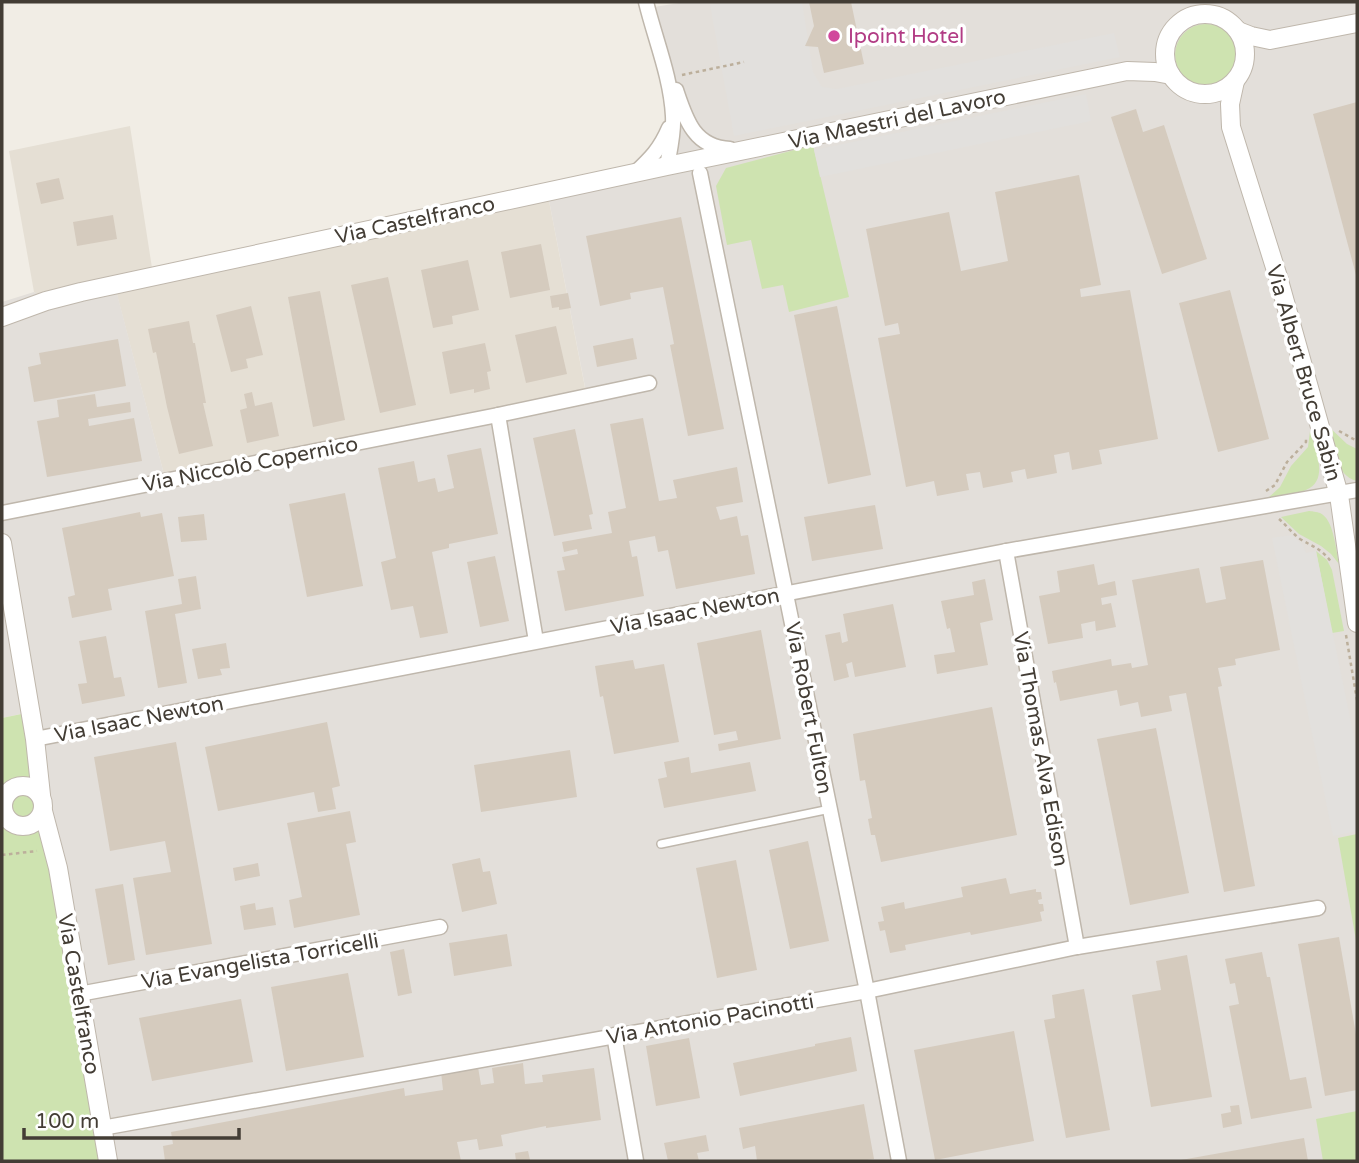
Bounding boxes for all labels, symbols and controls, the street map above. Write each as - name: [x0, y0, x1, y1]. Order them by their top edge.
- place label: Ipoint Hotel: [848, 24, 964, 49]
- marker: Ipoint Hotel: [826, 28, 842, 44]
- street label: Via Maestri del Lavoro: [786, 84, 1008, 155]
- street label: Via Castelfranco: [333, 191, 497, 250]
- street label: Via Albert Bruce Sabin: [1261, 262, 1346, 484]
- street label: Via Niccolò Copernico: [140, 431, 360, 498]
- street label: Via Isaac Newton: [608, 583, 782, 640]
- street label: Via Robert Fulton: [780, 620, 837, 796]
- street label: Via Thomas Alva Edison: [1008, 630, 1073, 868]
- street label: Via Isaac Newton: [52, 691, 226, 748]
- street label: Via Castelfranco: [52, 912, 105, 1076]
- street label: Via Evangelista Torricelli: [139, 928, 381, 995]
- street label: Via Antonio Pacinotti: [604, 989, 816, 1050]
- scale bar: [24, 1096, 240, 1140]
- text: 100 m: [35, 1109, 99, 1134]

